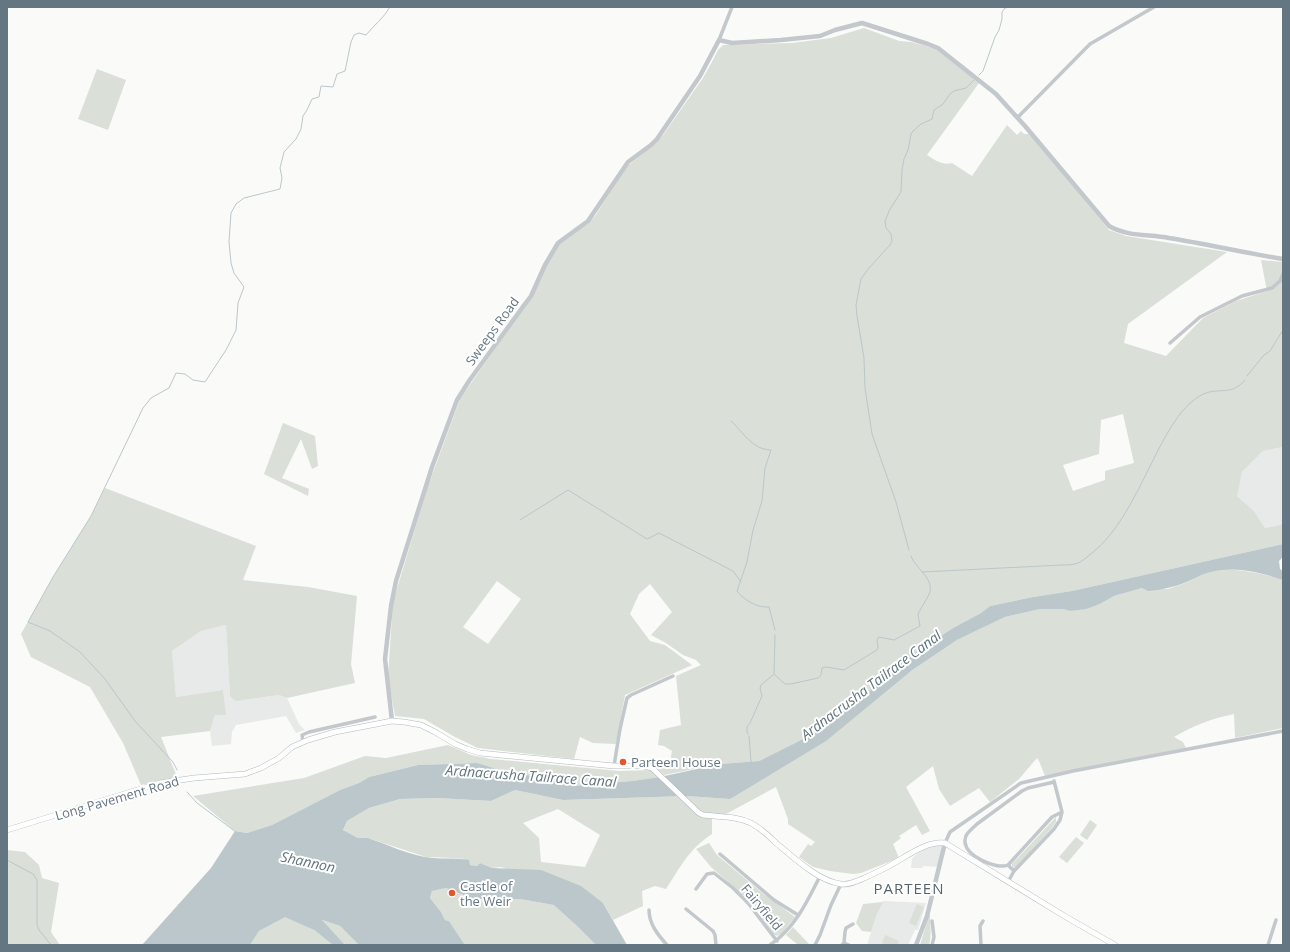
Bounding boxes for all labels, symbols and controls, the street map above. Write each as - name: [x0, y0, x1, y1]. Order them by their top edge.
- street label: Sweeps Road: [461, 293, 523, 369]
- water label: Ardnacrusha Tailrace Canal: [796, 625, 945, 744]
- place label: Parteen House: [631, 753, 721, 771]
- marker: Parteen House: [618, 757, 628, 767]
- water label: Ardnacrusha Tailrace Canal: [444, 760, 617, 791]
- street label: Long Pavement Road: [53, 772, 181, 824]
- water label: Shannon: [279, 846, 337, 877]
- place label: Castle of the Weir: [460, 877, 513, 910]
- district label: PARTEEN: [874, 878, 945, 898]
- street label: Fairyfield: [737, 880, 787, 934]
- marker: Castle of the Weir: [447, 888, 457, 898]

